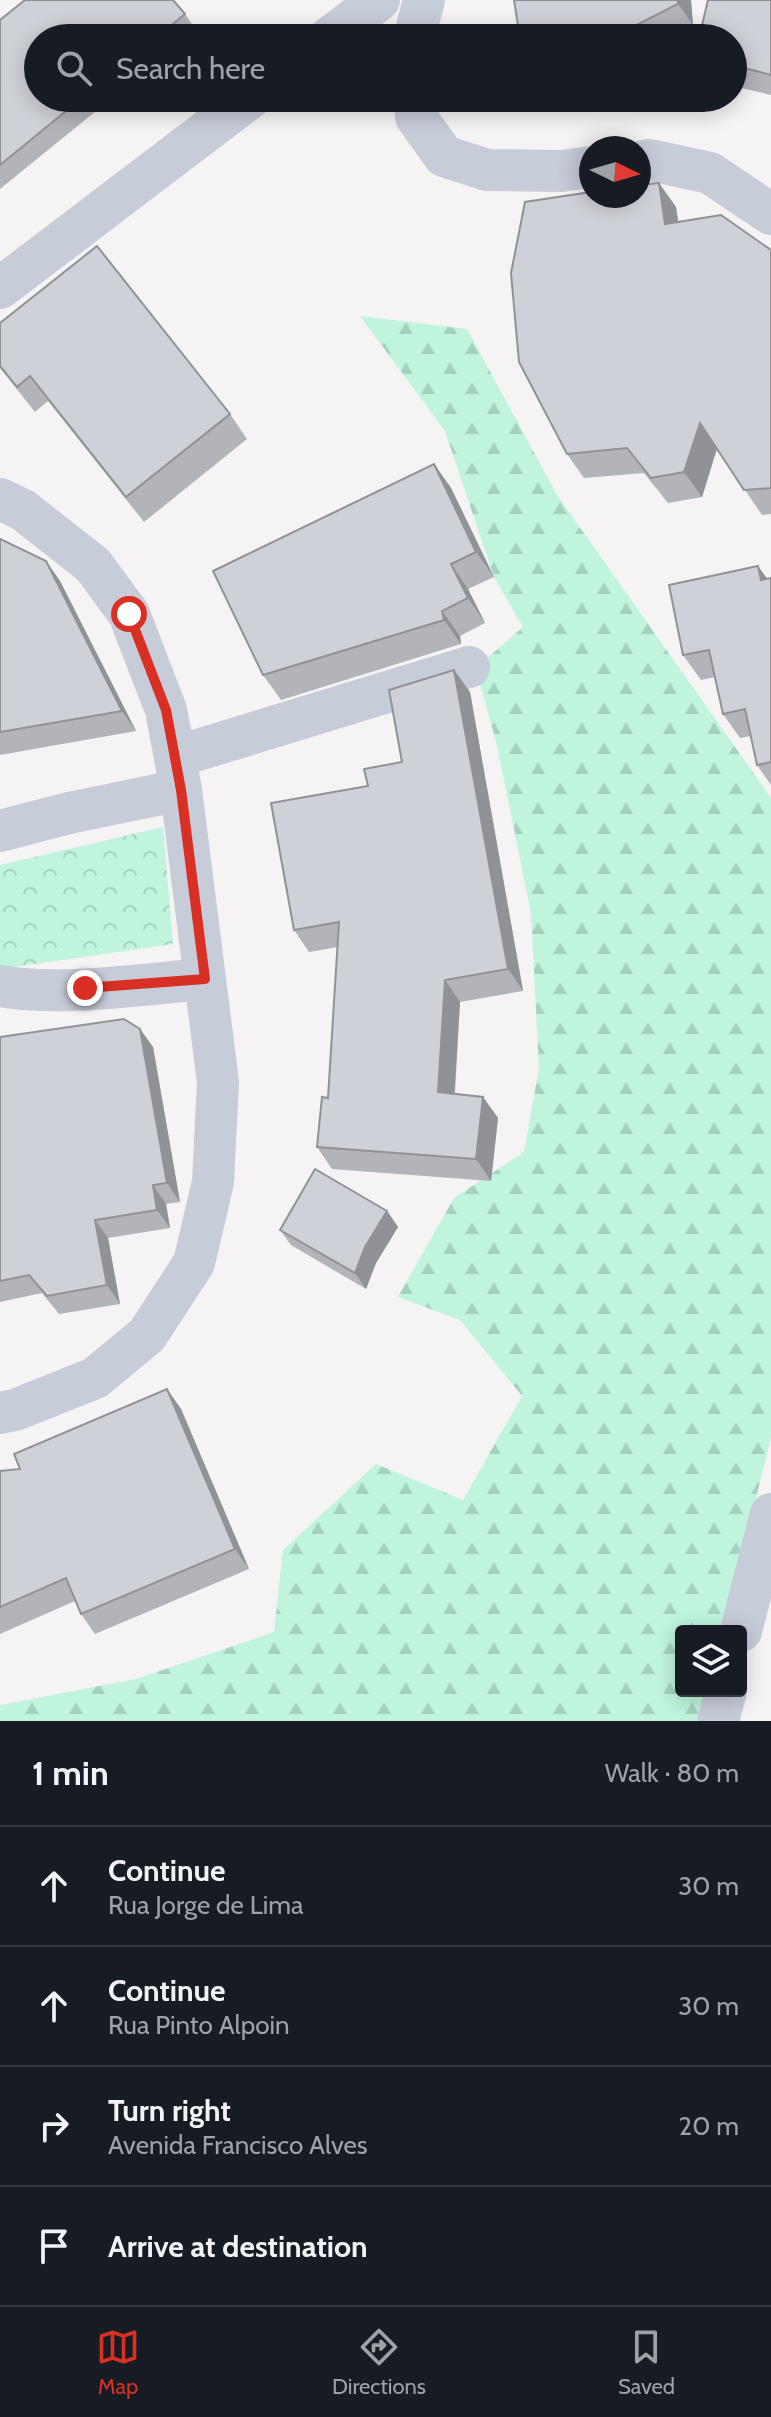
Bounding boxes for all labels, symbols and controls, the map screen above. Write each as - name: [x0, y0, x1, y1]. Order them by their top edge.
- search box: [24, 24, 747, 112]
- icon: search: [52, 46, 96, 90]
- text: Search here: [116, 50, 265, 87]
- north arrow: [579, 136, 651, 208]
- route start: [111, 596, 147, 632]
- route end: [67, 970, 103, 1006]
- map controls: [675, 1625, 747, 1697]
- button: layers: [675, 1625, 747, 1697]
- text: 1 min: [32, 1752, 109, 1794]
- text: Walk · 80 m: [605, 1757, 739, 1789]
- text: Continue: [108, 1852, 225, 1889]
- icon: ahead: [32, 1864, 76, 1908]
- text: 30 m: [678, 1870, 739, 1902]
- text: Rua Jorge de Lima: [108, 1889, 303, 1921]
- text: Continue: [108, 1972, 225, 2009]
- icon: ahead: [32, 1984, 76, 2028]
- text: 30 m: [678, 1990, 739, 2022]
- text: Rua Pinto Alpoin: [108, 2009, 289, 2041]
- text: Turn right: [108, 2092, 231, 2129]
- icon: right: [32, 2104, 76, 2148]
- text: 20 m: [679, 2110, 739, 2142]
- text: Avenida Francisco Alves: [108, 2129, 368, 2161]
- icon: arrive: [32, 2224, 76, 2268]
- text: Arrive at destination: [108, 2228, 368, 2265]
- tab: Map: [96, 2325, 140, 2400]
- tab: Directions: [332, 2325, 426, 2400]
- tab: Saved: [618, 2325, 675, 2400]

